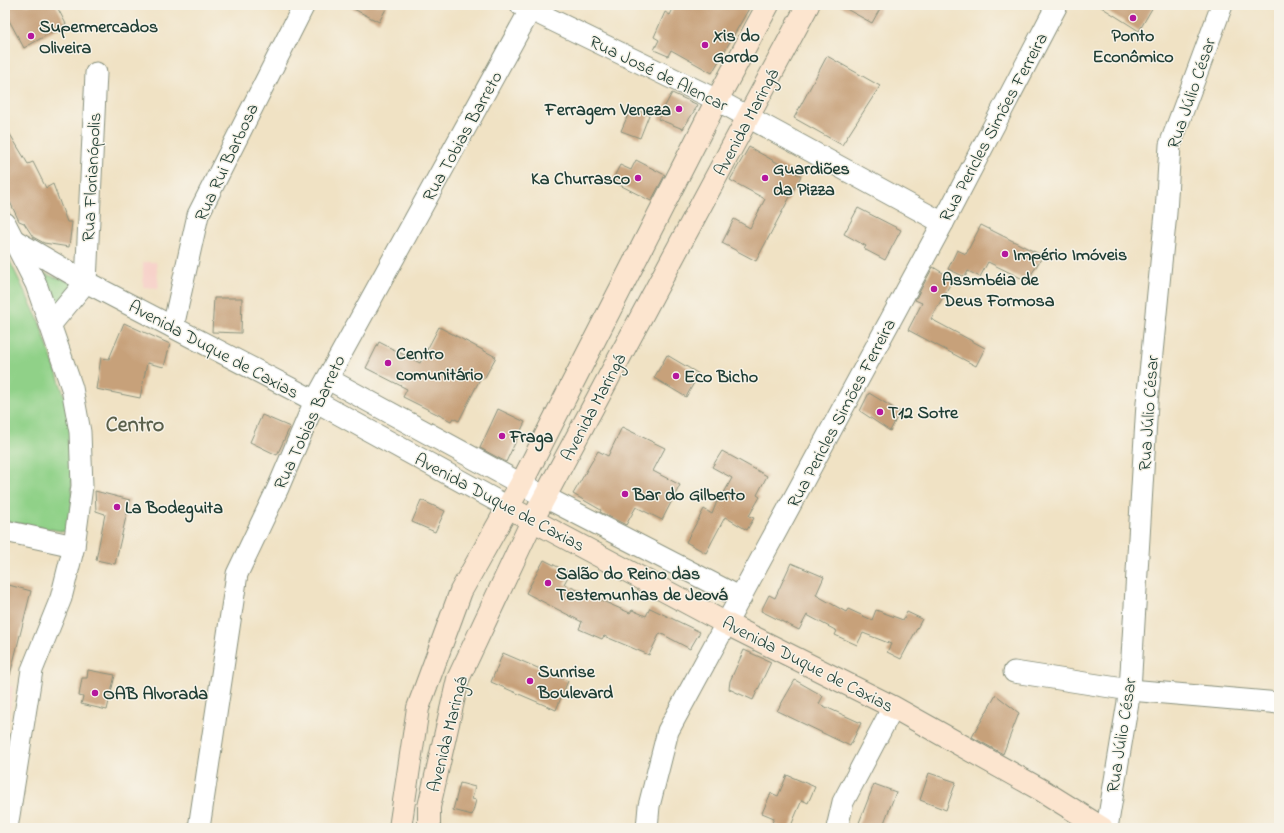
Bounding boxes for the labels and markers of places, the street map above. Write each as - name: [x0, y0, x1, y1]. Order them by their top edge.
- marker: Ponto Econômico: [1128, 13, 1138, 23]
- place label: Supermercados Oliveira: [39, 15, 158, 62]
- place label: Xis do Gordo: [713, 24, 760, 71]
- place label: Ponto Econômico: [1092, 24, 1174, 71]
- marker: Supermercados Oliveira: [26, 31, 36, 41]
- marker: Xis do Gordo: [700, 40, 710, 50]
- place label: Ferragem Veneza: [544, 98, 671, 125]
- marker: Ferragem Veneza: [674, 104, 684, 114]
- place label: Guardiões da Pizza: [773, 157, 850, 204]
- place label: Ka Churrasco: [531, 167, 630, 193]
- marker: Ka Churrasco: [633, 173, 643, 183]
- marker: Guardiões da Pizza: [760, 173, 770, 183]
- place label: Império Imóveis: [1013, 243, 1127, 269]
- marker: Império Imóveis: [1000, 249, 1010, 259]
- place label: Assmbéia de Deus Formosa: [941, 268, 1055, 315]
- marker: Assmbéia de Deus Formosa: [929, 284, 939, 294]
- place label: Centro comunitário: [396, 342, 483, 389]
- marker: Centro comunitário: [383, 358, 393, 368]
- place label: Eco Bicho: [684, 365, 758, 391]
- marker: Eco Bicho: [671, 371, 681, 381]
- place label: T12 Sotre: [888, 401, 959, 427]
- marker: T12 Sotre: [875, 407, 885, 417]
- place label: Fraga: [509, 425, 554, 452]
- marker: Fraga: [497, 431, 507, 441]
- place label: Bar do Gilberto: [632, 483, 745, 509]
- marker: Bar do Gilberto: [620, 489, 630, 499]
- place label: La Bodeguita: [125, 496, 223, 523]
- marker: La Bodeguita: [112, 502, 122, 512]
- place label: Salão do Reino das Testemunhas de Jeová: [556, 562, 729, 609]
- marker: Salão do Reino das Testemunhas de Jeová: [543, 578, 553, 588]
- place label: Sunrise Boulevard: [537, 660, 614, 707]
- marker: Sunrise Boulevard: [525, 676, 535, 686]
- place label: OAB Alvorada: [103, 682, 208, 708]
- marker: OAB Alvorada: [90, 688, 100, 698]

